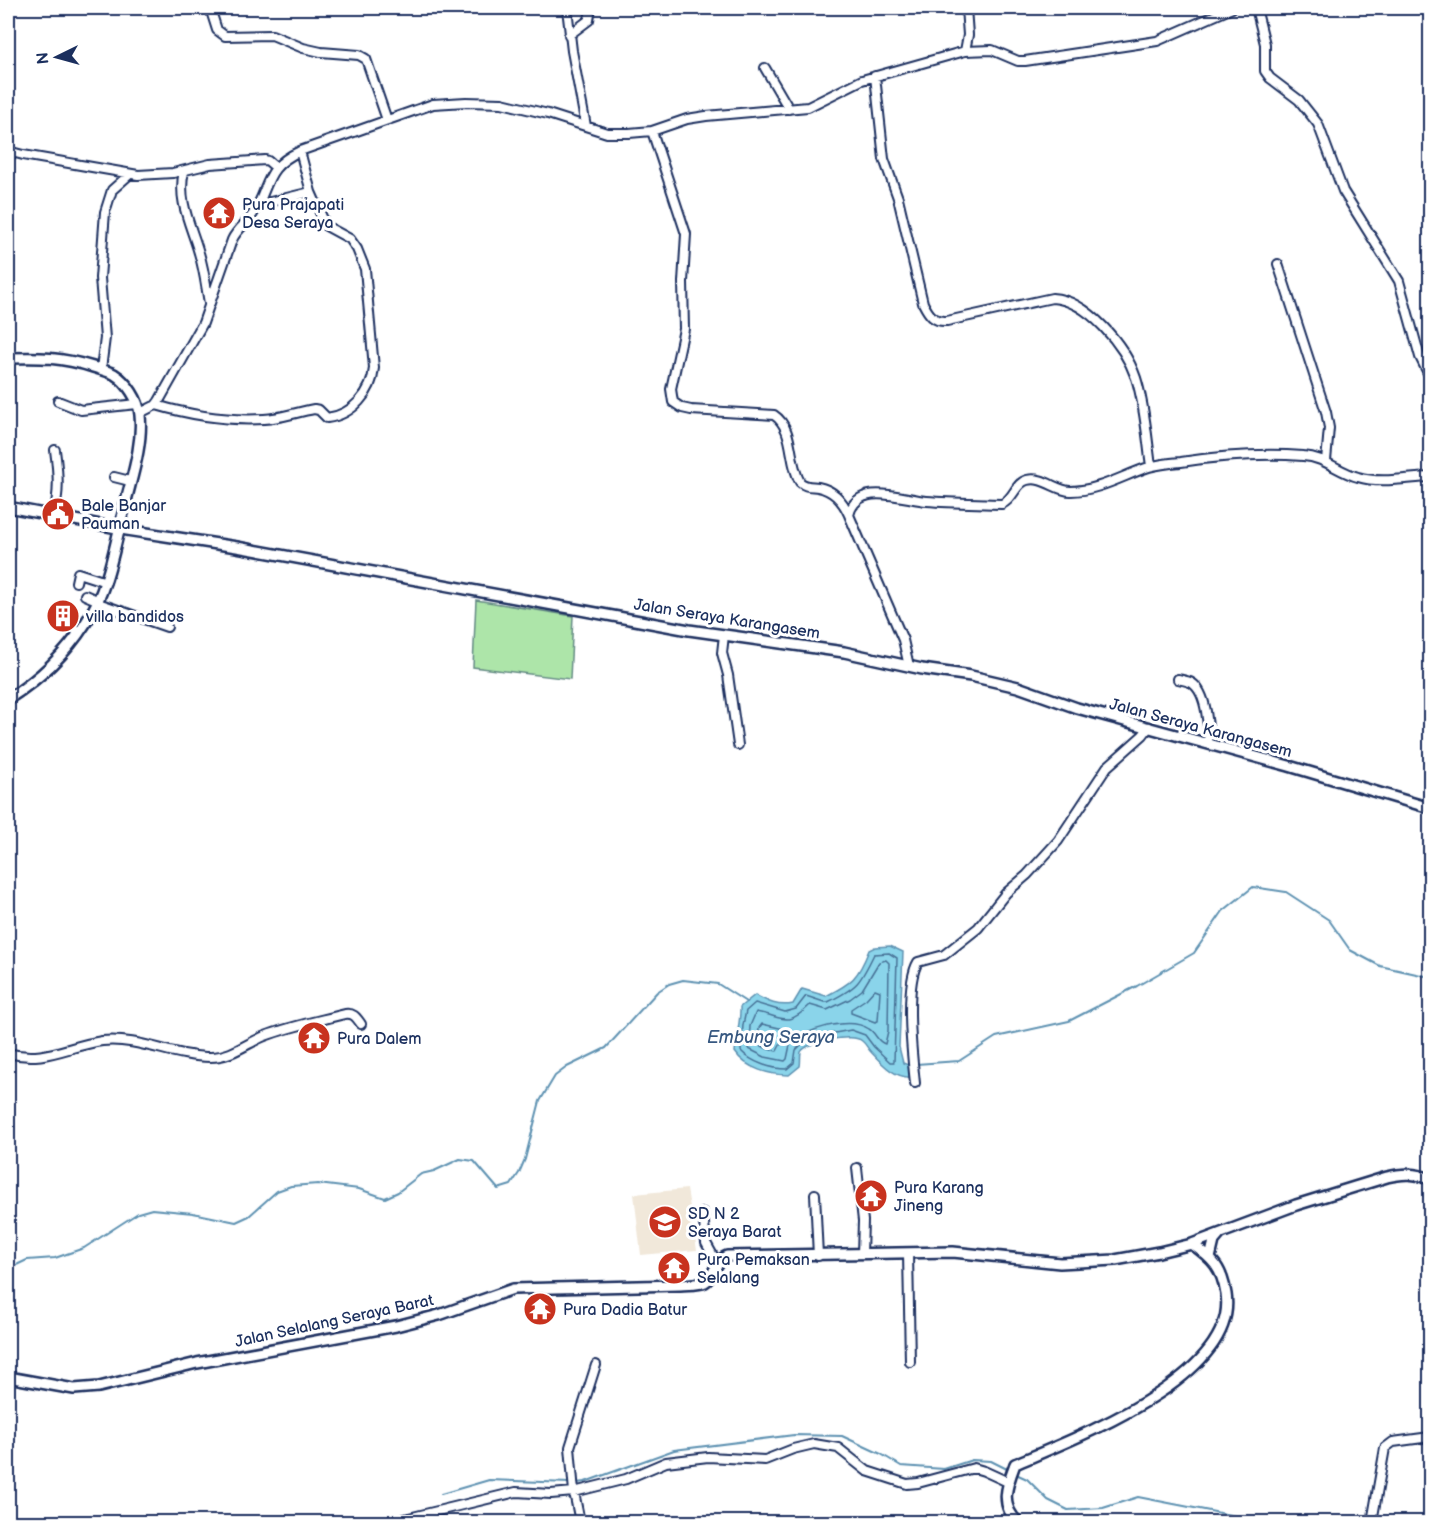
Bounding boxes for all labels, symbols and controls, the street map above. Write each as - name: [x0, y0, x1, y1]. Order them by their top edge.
- north arrow: [27, 27, 87, 87]
- text: N: [34, 51, 54, 65]
- temple icon: Pura Prajapati Desa Seraya: [201, 195, 237, 231]
- place label: Pura Prajapati Desa Seraya: [242, 196, 344, 233]
- public building icon: Bale Banjar Pauman: [40, 496, 76, 532]
- place label: Bale Banjar Pauman: [81, 497, 166, 534]
- street label: Jalan Seraya Karangasem: [632, 595, 821, 644]
- building icon: villa bandidos: [45, 598, 81, 634]
- place label: villa bandidos: [85, 608, 184, 627]
- street label: Jalan Seraya Karangasem: [1107, 695, 1294, 762]
- temple icon: Pura Dalem: [296, 1020, 332, 1056]
- water label: Embung Seraya: [707, 1027, 835, 1048]
- place label: Pura Dalem: [337, 1030, 421, 1049]
- temple icon: Pura Karang Jineng: [853, 1178, 889, 1214]
- place label: Pura Karang Jineng: [894, 1179, 984, 1216]
- school or university icon: SD N 2 Seraya Barat: [647, 1204, 683, 1240]
- place label: SD N 2 Seraya Barat: [688, 1205, 781, 1242]
- temple icon: Pura Pemaksan Selalang: [656, 1250, 692, 1286]
- place label: Pura Pemaksan Selalang: [697, 1251, 810, 1288]
- street label: Jalan Selalang Seraya Barat: [233, 1291, 435, 1352]
- temple icon: Pura Dadia Batur: [522, 1291, 558, 1327]
- place label: Pura Dadia Batur: [563, 1301, 687, 1320]

